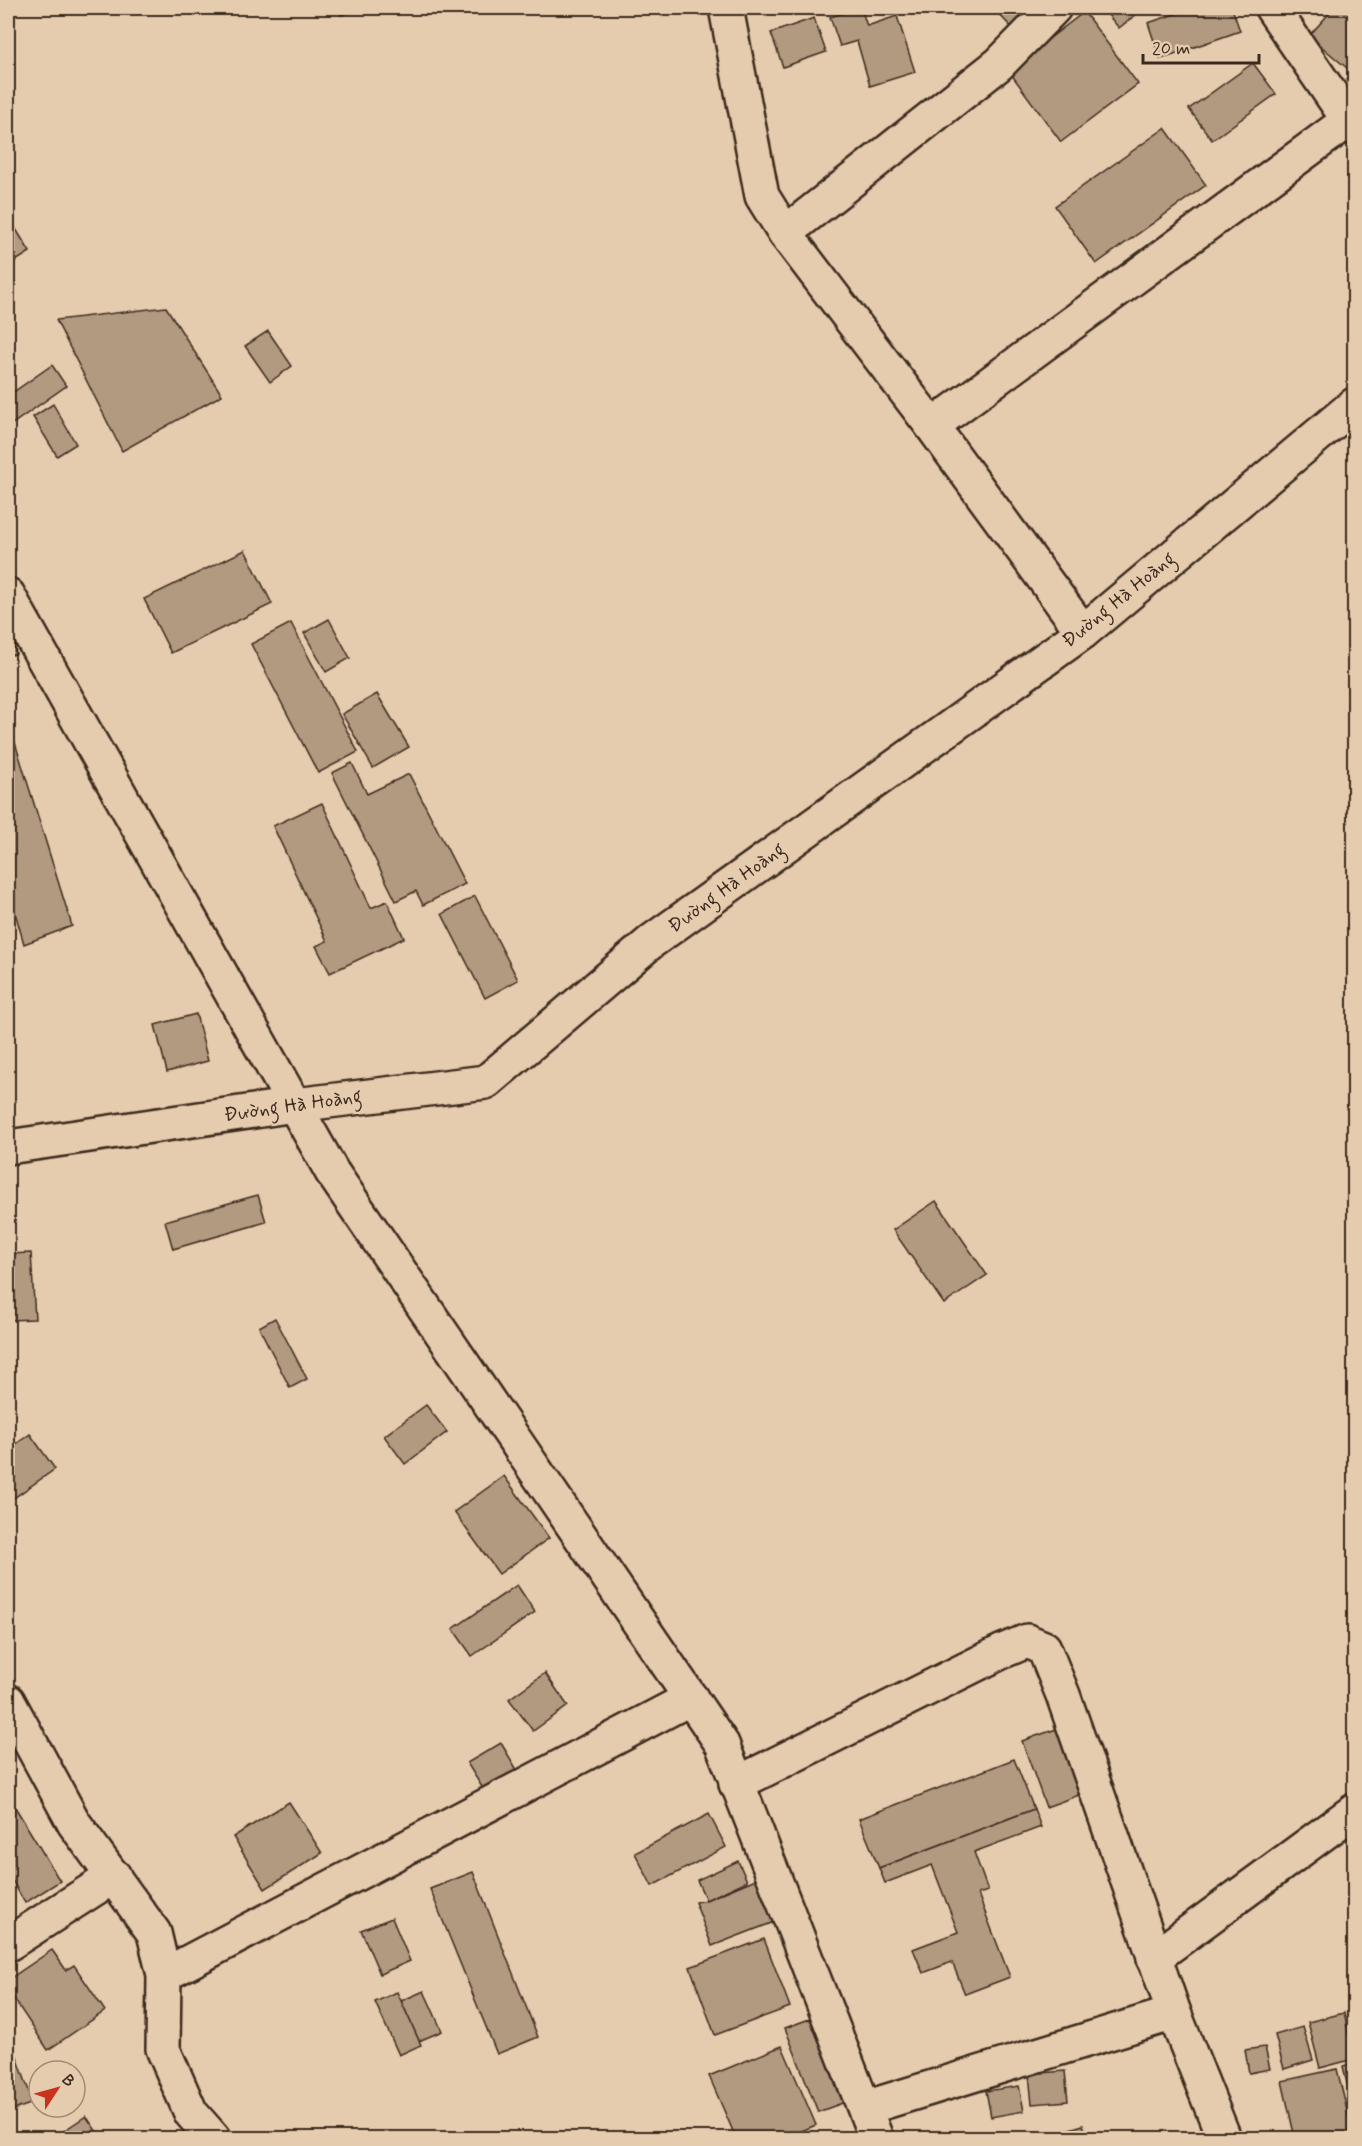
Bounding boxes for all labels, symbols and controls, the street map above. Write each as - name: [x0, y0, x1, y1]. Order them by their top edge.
- scale bar: [1143, 27, 1258, 65]
- text: 20 m: [1152, 37, 1190, 61]
- street label: Đường Hà Hoàng: [1057, 546, 1183, 656]
- street label: Đường Hà Hoàng: [663, 836, 792, 941]
- street label: Đường Hà Hoàng: [222, 1083, 364, 1131]
- north arrow: [27, 2059, 87, 2119]
- text: B: [56, 2071, 79, 2091]

